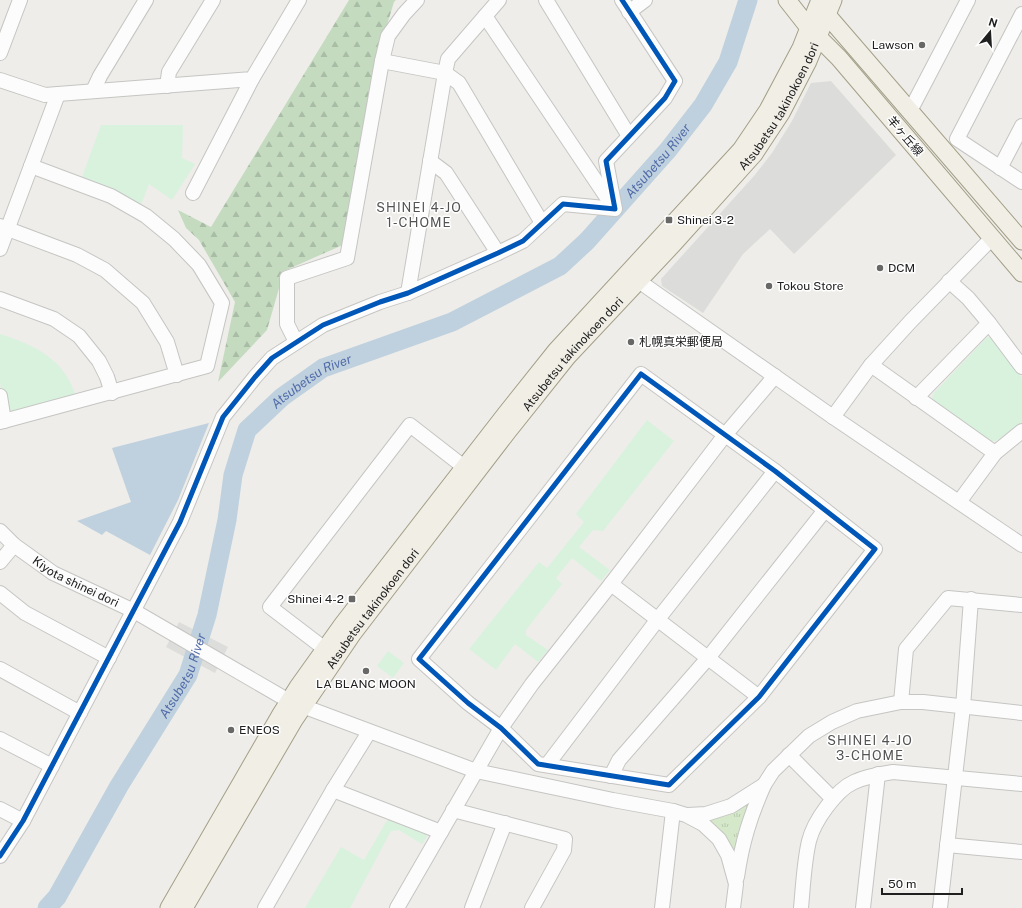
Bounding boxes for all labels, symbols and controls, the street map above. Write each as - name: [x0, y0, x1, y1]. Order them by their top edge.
- north arrow: [970, 12, 1010, 52]
- text: N: [987, 15, 999, 30]
- place label: Lawson: [872, 38, 914, 52]
- marker: Lawson: [917, 40, 927, 50]
- street label: Atsubetsu takinokoen dori: [736, 41, 822, 173]
- street label: 羊ヶ丘線: [884, 113, 926, 159]
- water label: Atsubetsu River: [622, 120, 693, 201]
- district label: SHINEI 4-JO 1-CHOME: [376, 200, 462, 230]
- place label: Shinei 3-2: [677, 213, 734, 227]
- marker: Shinei 3-2: [664, 215, 674, 225]
- place label: DCM: [888, 261, 915, 275]
- marker: DCM: [875, 263, 885, 273]
- place label: Tokou Store: [777, 279, 844, 293]
- marker: Tokou Store: [764, 281, 774, 291]
- street label: Atsubetsu takinokoen dori: [520, 295, 626, 414]
- place label: 札幌真栄郵便局: [639, 335, 723, 349]
- marker: 札幌真栄郵便局: [626, 337, 636, 347]
- water label: Atsubetsu River: [268, 351, 354, 411]
- street label: Atsubetsu takinokoen dori: [324, 546, 422, 672]
- street label: Kiyota shinei dori: [30, 554, 121, 610]
- place label: Shinei 4-2: [287, 592, 344, 606]
- marker: Shinei 4-2: [347, 594, 357, 604]
- water label: Atsubetsu River: [156, 631, 208, 721]
- marker: LA BLANC MOON: [361, 666, 371, 676]
- place label: LA BLANC MOON: [316, 677, 416, 691]
- place label: ENEOS: [239, 723, 280, 737]
- marker: ENEOS: [226, 725, 236, 735]
- district label: SHINEI 4-JO 3-CHOME: [827, 733, 913, 763]
- scale bar: [882, 870, 962, 896]
- text: 50 m: [888, 877, 916, 891]

